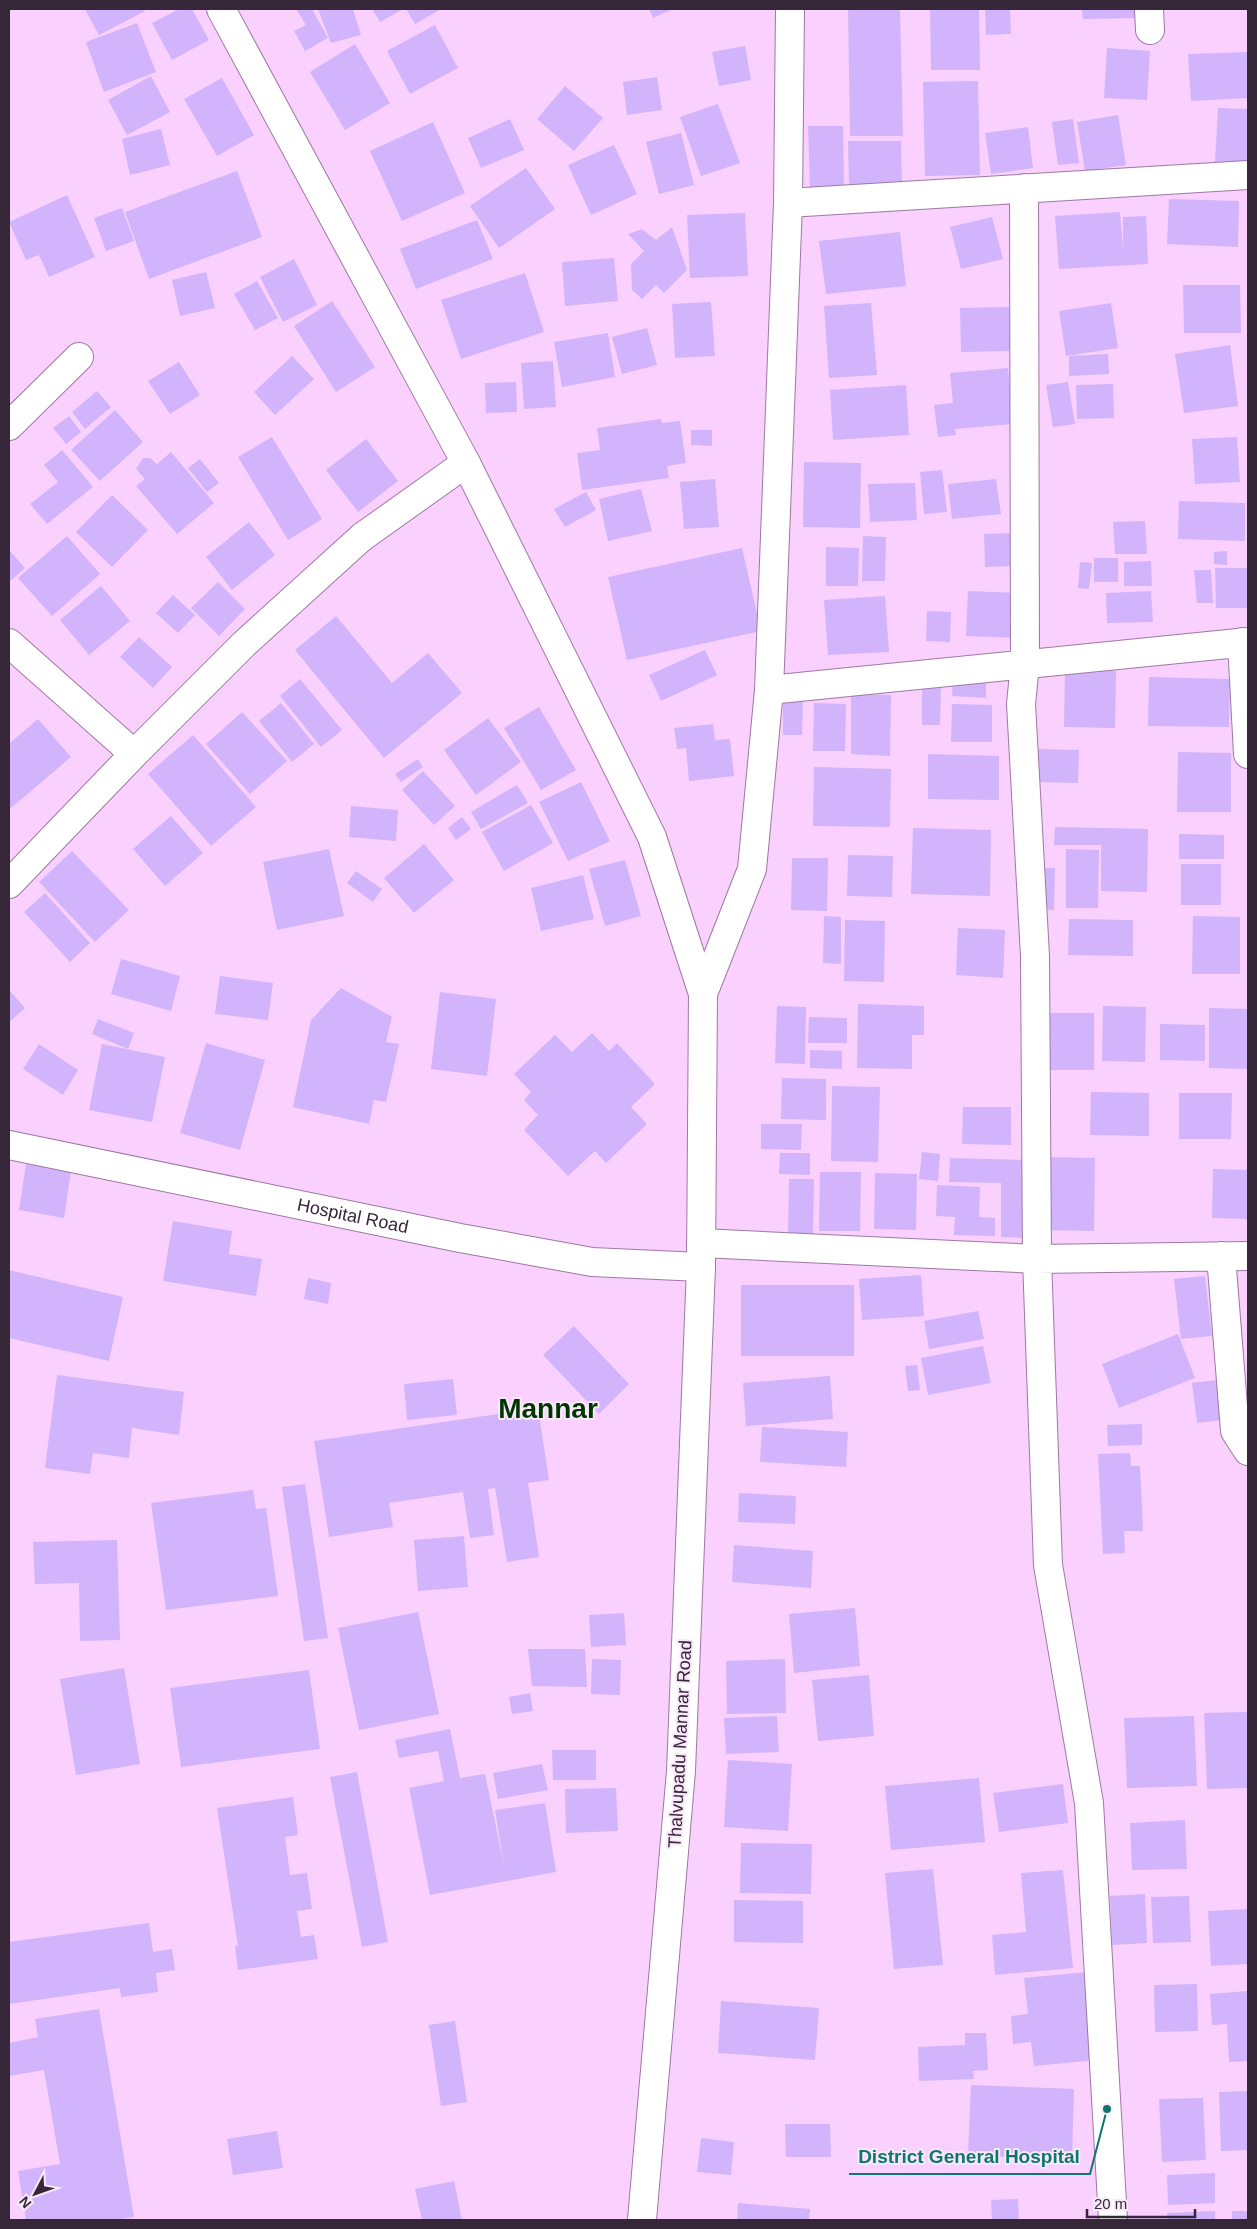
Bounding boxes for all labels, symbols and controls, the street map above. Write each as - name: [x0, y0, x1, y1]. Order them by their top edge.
- street label: Hospital Road: [295, 1195, 410, 1237]
- district label: Mannar: [498, 1393, 598, 1424]
- street label: Thalvupadu Mannar Road: [665, 1640, 695, 1848]
- callout: District General Hospital: [849, 2140, 1090, 2174]
- text: District General Hospital: [858, 2146, 1080, 2167]
- north arrow: [10, 2169, 60, 2219]
- scale bar: [1087, 2186, 1194, 2218]
- text: N: [16, 2193, 35, 2212]
- text: 20 m: [1094, 2195, 1127, 2212]

